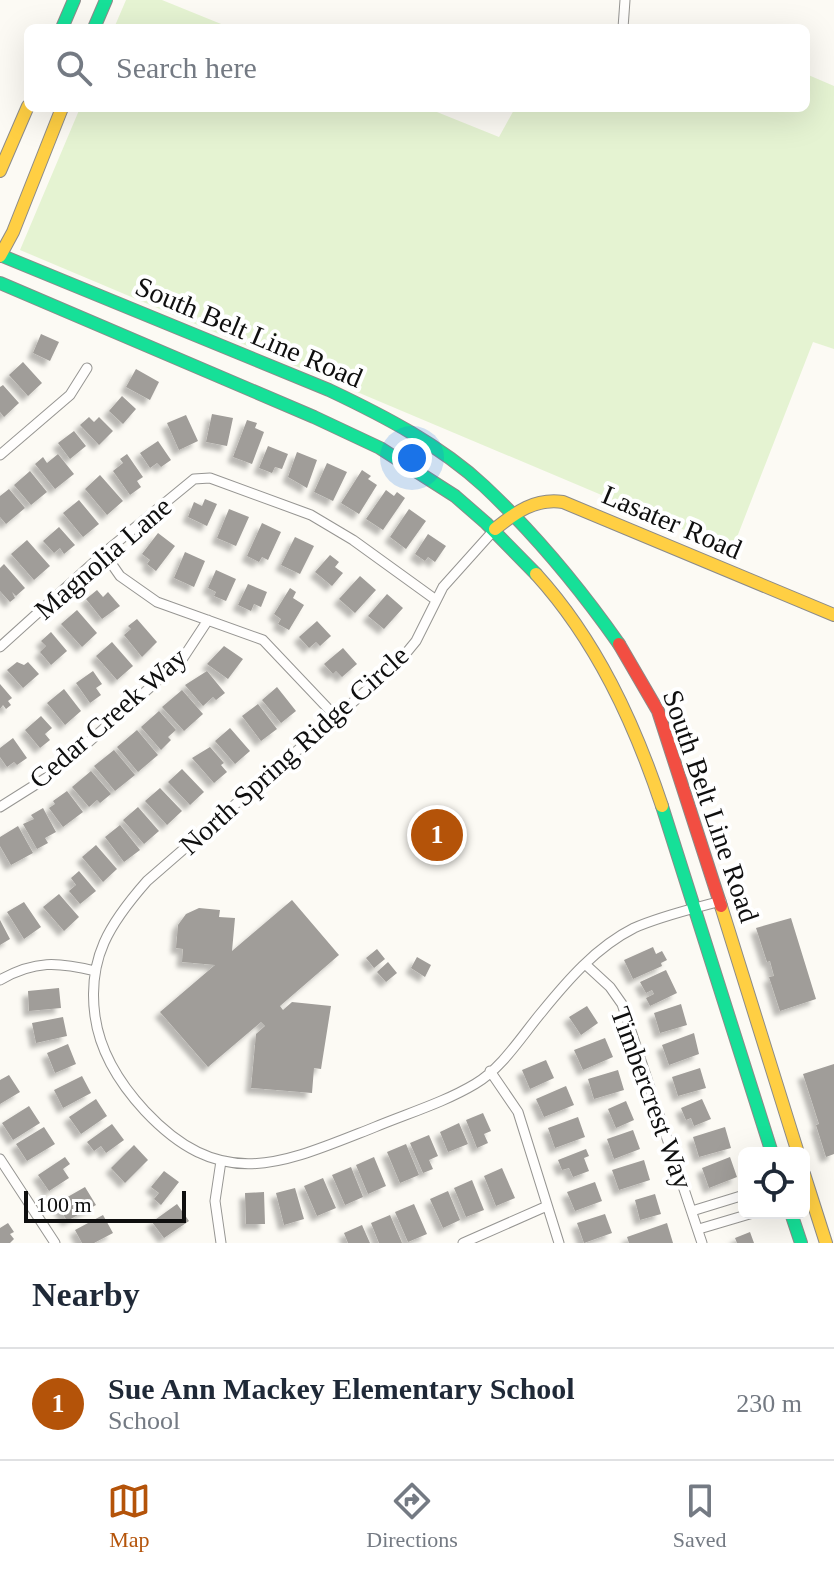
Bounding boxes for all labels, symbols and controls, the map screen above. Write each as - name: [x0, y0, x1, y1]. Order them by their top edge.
- search box: [24, 24, 810, 112]
- icon: search: [52, 46, 96, 90]
- text: Search here: [116, 51, 257, 84]
- street label: South Belt Line Road: [131, 270, 367, 394]
- your location: [392, 438, 432, 478]
- street label: Lasater Road: [598, 479, 746, 565]
- street label: Magnolia Lane: [29, 490, 177, 626]
- street label: North Spring Ridge Circle: [174, 639, 414, 861]
- street label: Cedar Creek Way: [23, 641, 193, 795]
- street label: South Belt Line Road: [657, 686, 765, 926]
- pin: 1: [411, 805, 463, 865]
- street label: Timbercrest Way: [605, 1003, 699, 1193]
- map controls: [738, 1147, 810, 1219]
- button: locate: [738, 1147, 810, 1219]
- scale bar: [24, 1187, 186, 1223]
- text: 100 m: [36, 1192, 92, 1217]
- text: Nearby: [32, 1276, 140, 1313]
- text: Sue Ann Mackey Elementary School: [108, 1372, 575, 1405]
- text: 1: [52, 1389, 65, 1418]
- text: 230 m: [736, 1389, 802, 1418]
- text: School: [108, 1406, 180, 1435]
- tab: Map: [107, 1479, 151, 1553]
- tab: Directions: [366, 1479, 458, 1553]
- tab: Saved: [673, 1479, 727, 1553]

